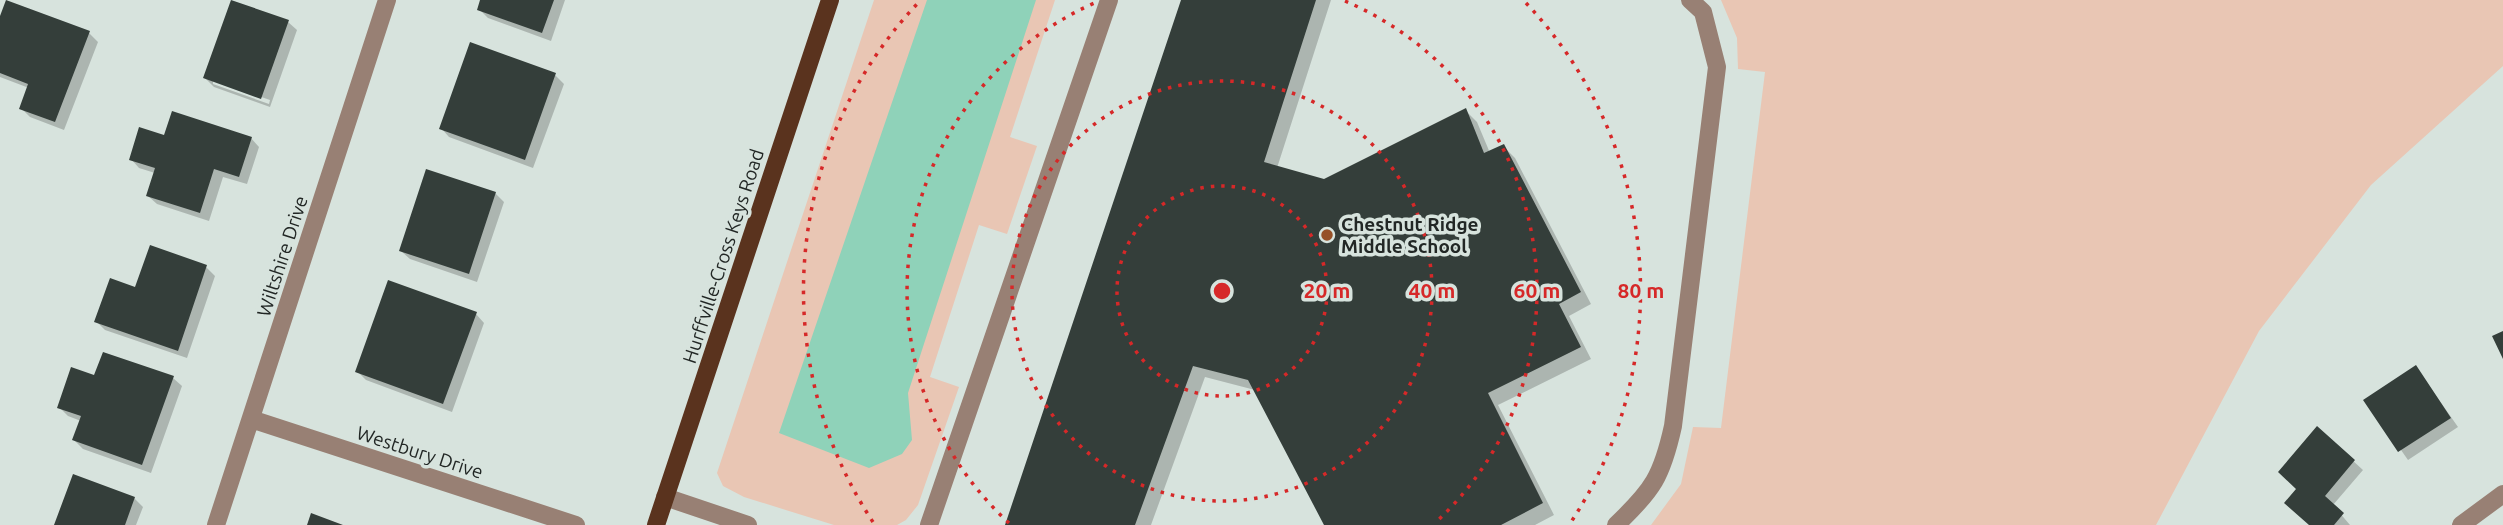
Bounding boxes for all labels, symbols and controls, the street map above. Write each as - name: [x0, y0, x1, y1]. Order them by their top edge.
- street label: Hurffville-Cross Keys Road: [678, 146, 768, 366]
- street label: Wiltshire Drive: [252, 193, 312, 319]
- place label: Chestnut Ridge Middle School: [1341, 213, 1479, 257]
- marker: Chestnut Ridge Middle School: [1319, 227, 1335, 243]
- text: 20 m: [1304, 278, 1350, 302]
- text: 40 m: [1409, 278, 1455, 302]
- text: 60 m: [1514, 278, 1560, 302]
- text: 80 m: [1618, 278, 1664, 302]
- centre of rings: [1210, 279, 1234, 303]
- street label: Westbury Drive: [354, 421, 486, 483]

